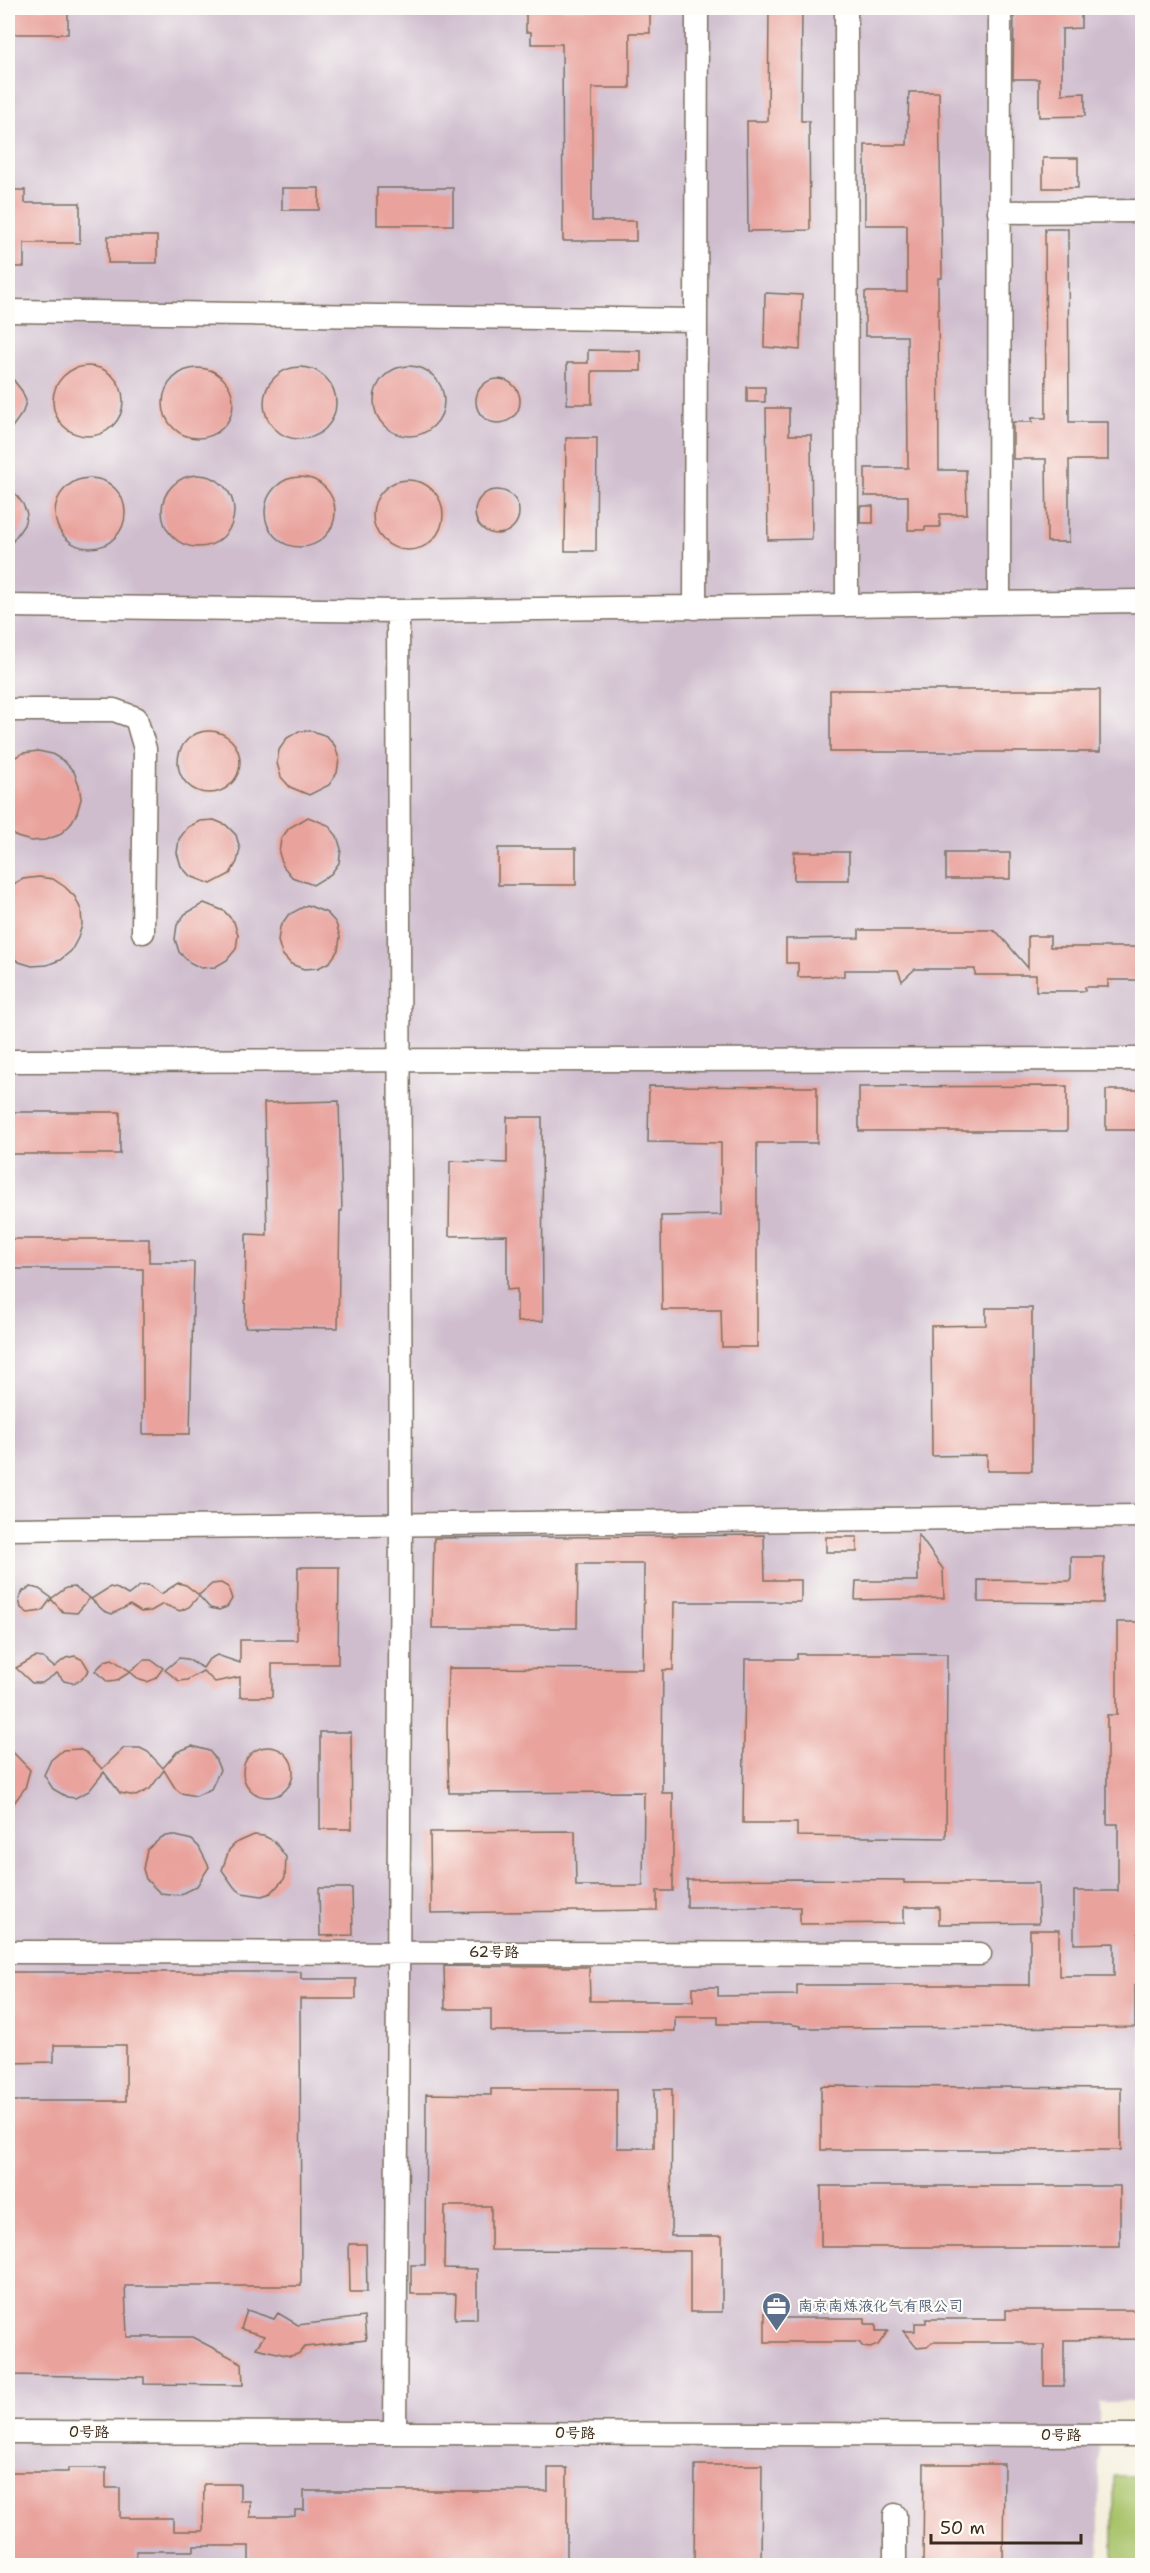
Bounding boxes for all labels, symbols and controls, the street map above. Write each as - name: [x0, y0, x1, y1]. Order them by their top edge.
- street label: 62号路: [469, 1942, 519, 1962]
- office icon: 南京南炼液化气有限公司: [761, 2290, 793, 2332]
- place label: 南京南炼液化气有限公司: [798, 2296, 963, 2316]
- street label: 0号路: [69, 2422, 109, 2442]
- street label: 0号路: [555, 2423, 595, 2443]
- street label: 0号路: [1041, 2425, 1081, 2445]
- scale bar: [931, 2507, 1081, 2545]
- text: 50 m: [940, 2516, 985, 2540]

